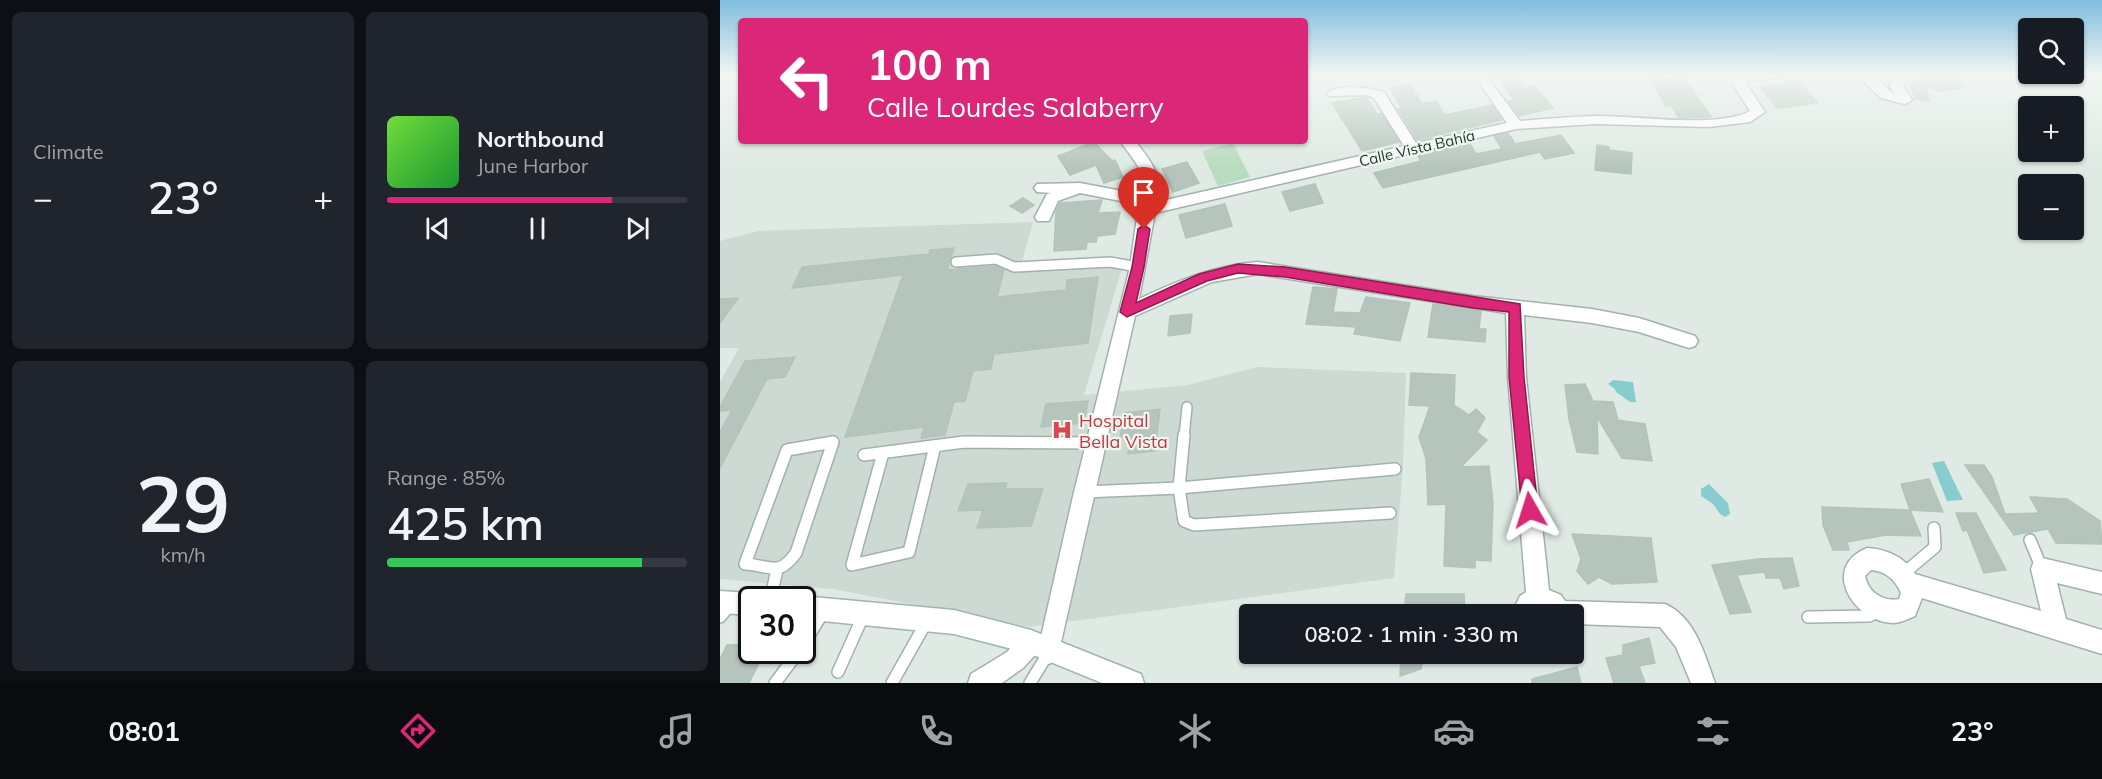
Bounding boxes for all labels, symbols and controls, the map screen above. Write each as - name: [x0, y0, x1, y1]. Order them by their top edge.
- map controls: [2018, 18, 2084, 240]
- button: search: [2018, 18, 2084, 84]
- text: 100 m: [867, 38, 992, 91]
- icon: left: [768, 42, 846, 120]
- text: Calle Lourdes Salaberry: [867, 90, 1164, 124]
- button: +: [2018, 96, 2084, 162]
- text: Northbound: [477, 125, 604, 153]
- street label: Calle Vista Bahía: [1357, 125, 1477, 171]
- text: Climate: [33, 139, 104, 164]
- text: June Harbor: [477, 153, 588, 178]
- pin: [1118, 167, 1169, 229]
- text: 23°: [148, 169, 218, 225]
- button: −: [2018, 174, 2084, 240]
- icon: arrive: [1127, 176, 1160, 209]
- text: −: [33, 177, 53, 218]
- text: +: [313, 177, 333, 218]
- icon: previous: [421, 212, 454, 245]
- icon: pause: [521, 212, 554, 245]
- icon: next: [621, 212, 654, 245]
- place label: Hospital Bella Vista: [1079, 409, 1168, 453]
- hospital icon: Hospital Bella Vista: [1050, 418, 1074, 442]
- text: 29: [136, 454, 230, 552]
- text: Range · 85%: [387, 465, 505, 490]
- position arrow: [1498, 478, 1562, 542]
- text: 425 km: [387, 495, 544, 551]
- text: km/h: [160, 542, 206, 567]
- speed limit sign: 30: [738, 586, 816, 664]
- text: 08:02 · 1 min · 330 m: [1304, 620, 1519, 648]
- icon: directions: [397, 710, 439, 752]
- icon: music: [656, 710, 698, 752]
- icon: phone: [915, 710, 957, 752]
- icon: climate: [1174, 710, 1216, 752]
- icon: car: [1433, 710, 1475, 752]
- icon: filters: [1692, 710, 1734, 752]
- text: 08:01: [108, 714, 180, 748]
- text: 23°: [1951, 714, 1993, 748]

